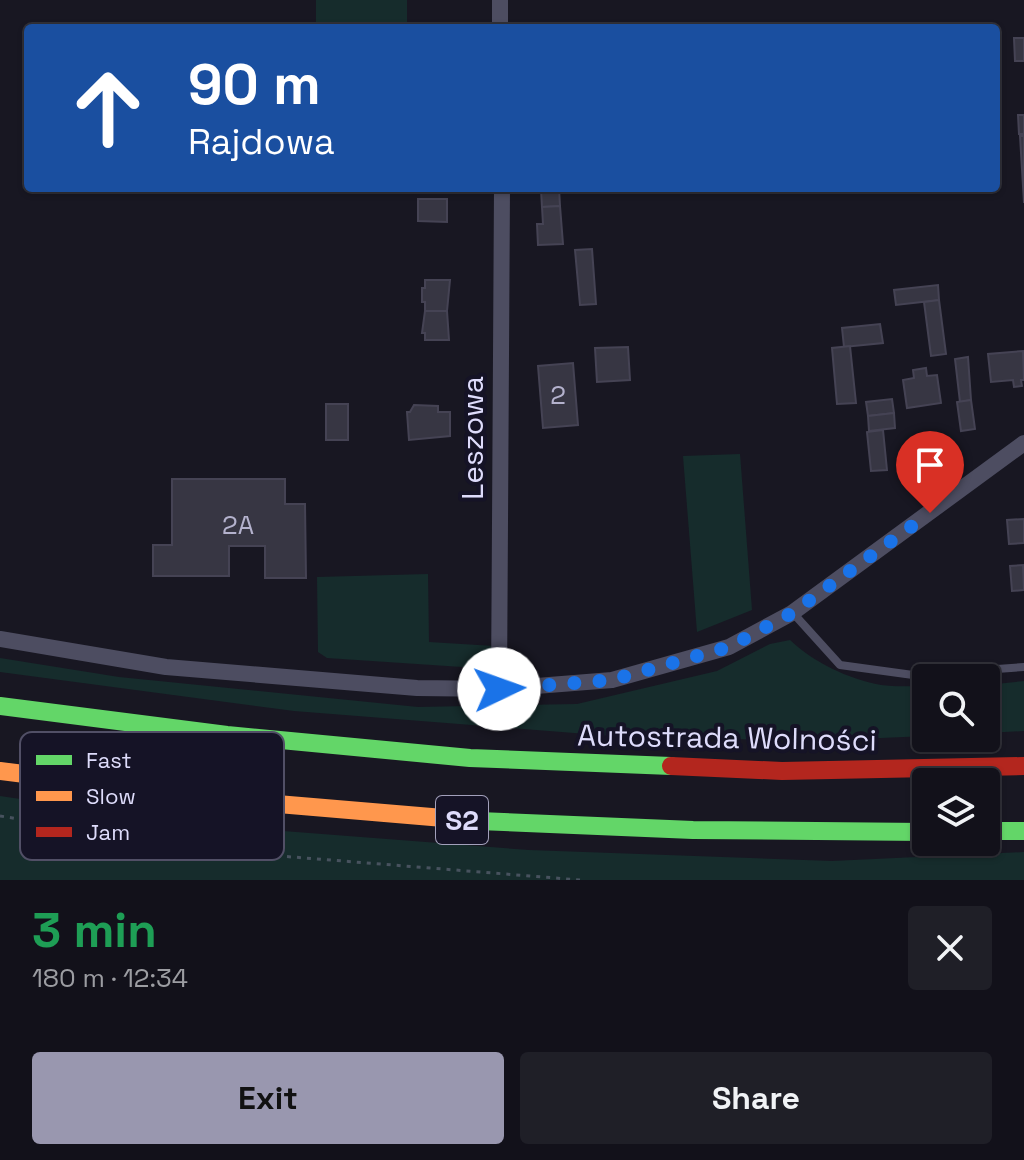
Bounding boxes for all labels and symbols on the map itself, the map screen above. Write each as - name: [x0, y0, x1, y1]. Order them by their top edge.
- street label: Leszowa: [453, 376, 492, 500]
- house number: 2: [550, 378, 566, 412]
- pin: [896, 431, 964, 513]
- house number: 2A: [222, 508, 254, 542]
- position arrow: [457, 647, 541, 731]
- street label: Autostrada Wolności: [577, 715, 877, 760]
- legend: [20, 732, 284, 860]
- text: Fast: [86, 746, 132, 774]
- text: Slow: [86, 782, 136, 810]
- road number: S2: [436, 796, 488, 844]
- text: Jam: [86, 818, 130, 846]

